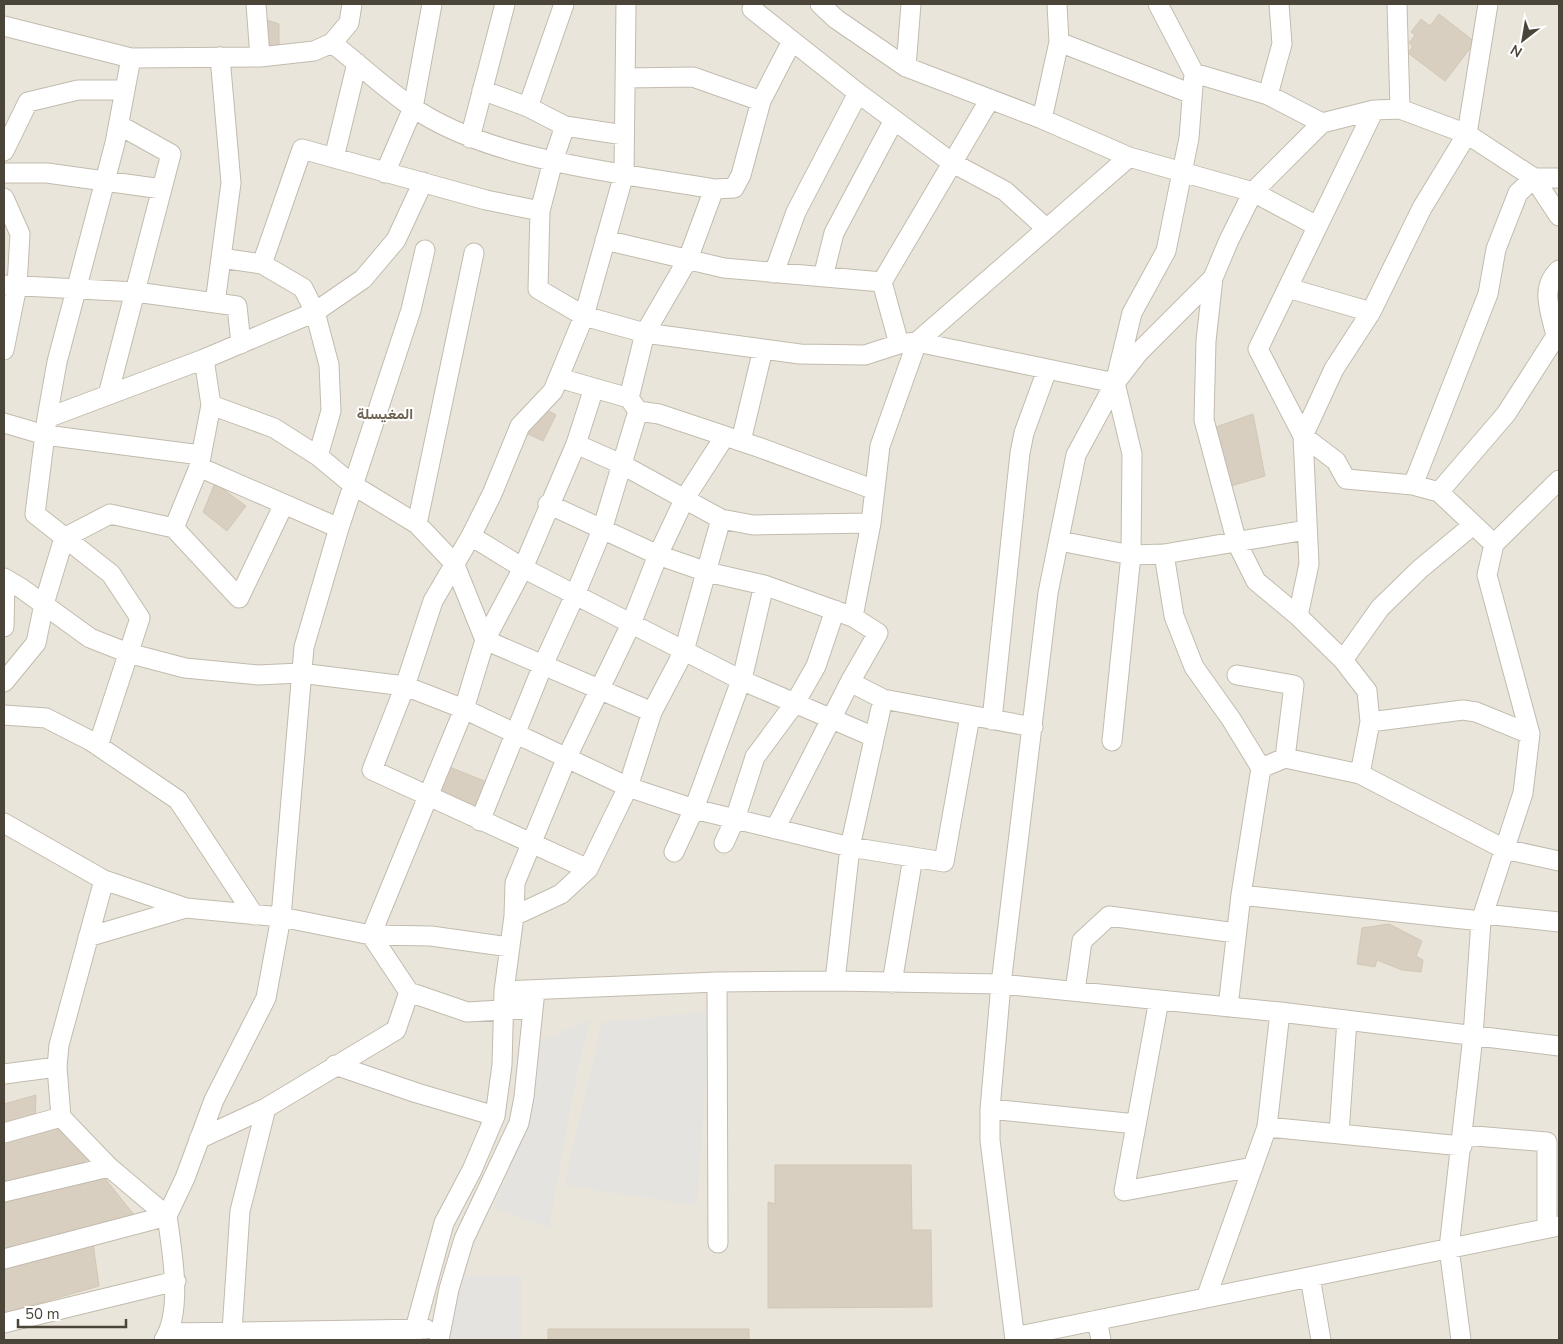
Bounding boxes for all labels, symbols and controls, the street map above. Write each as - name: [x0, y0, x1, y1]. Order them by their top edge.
- north arrow: [1498, 15, 1548, 65]
- text: N: [1507, 40, 1526, 62]
- district label: المغيسلة: [357, 404, 413, 424]
- scale bar: [18, 1296, 125, 1328]
- text: 50 m: [25, 1304, 60, 1324]

